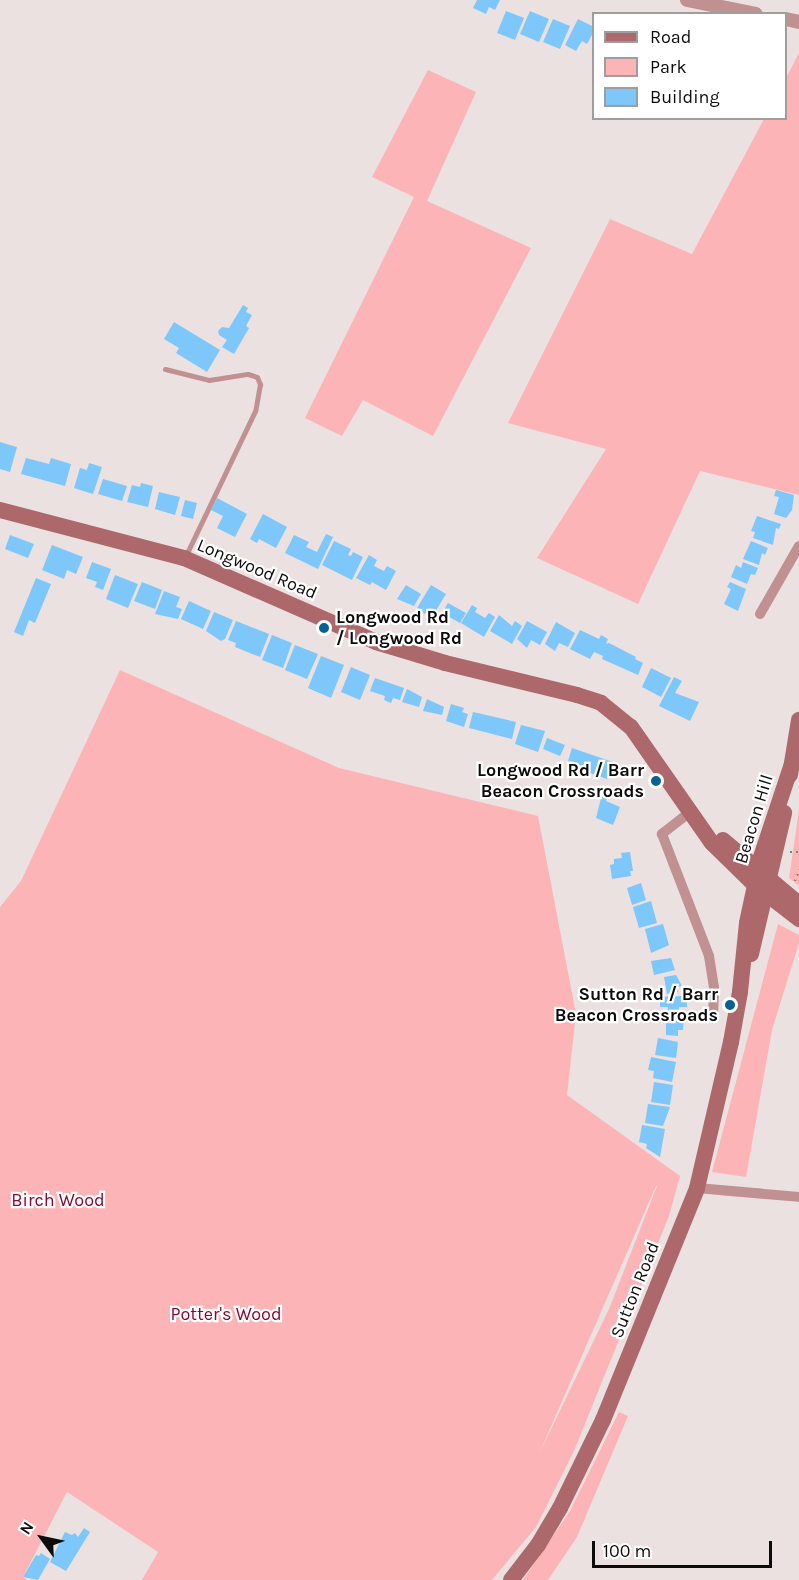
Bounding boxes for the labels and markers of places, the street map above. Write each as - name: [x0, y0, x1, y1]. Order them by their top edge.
- place label: Longwood Rd / Longwood Rd: [336, 607, 462, 650]
- marker: Longwood Rd / Longwood Rd: [317, 621, 331, 635]
- place label: Longwood Rd / Barr Beacon Crossroads: [477, 760, 644, 802]
- marker: Longwood Rd / Barr Beacon Crossroads: [649, 774, 663, 788]
- place label: Sutton Rd / Barr Beacon Crossroads: [555, 984, 718, 1026]
- marker: Sutton Rd / Barr Beacon Crossroads: [723, 998, 737, 1012]

